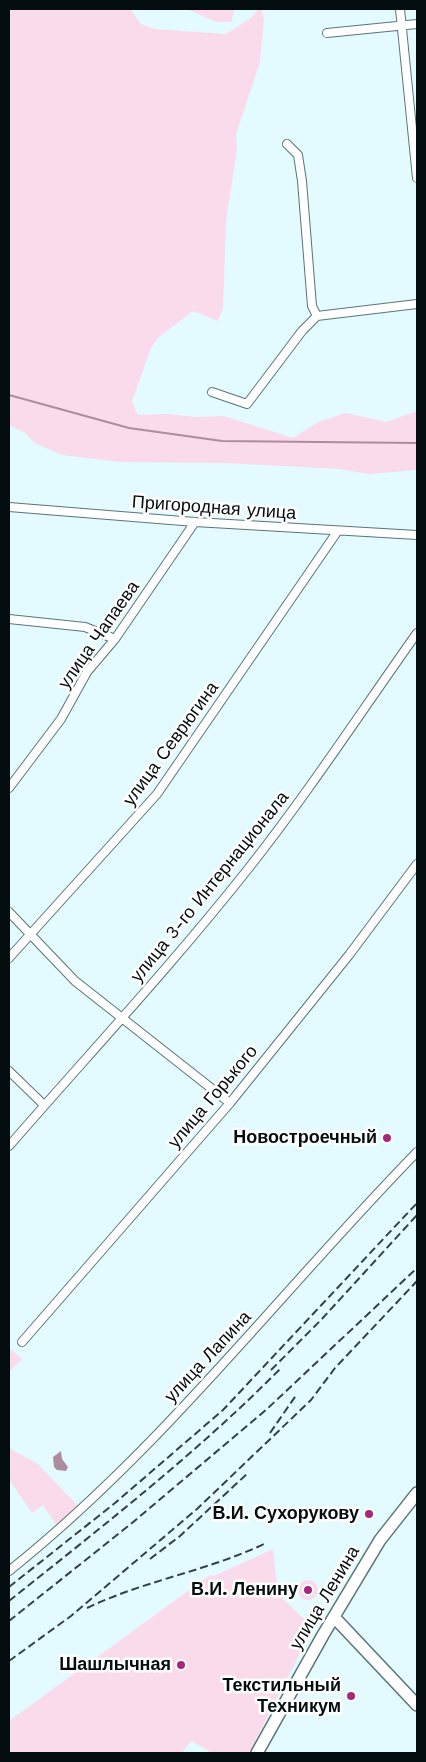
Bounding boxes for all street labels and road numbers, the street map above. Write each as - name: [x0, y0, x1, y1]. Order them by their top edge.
- street label: Пригородная улица: [131, 491, 297, 525]
- street label: улица Чапаева: [54, 577, 144, 693]
- street label: улица Севрюгина: [119, 678, 223, 810]
- street label: улица 3-го Интернационала: [126, 787, 294, 987]
- street label: улица Горького: [164, 1041, 262, 1153]
- street label: улица Лапина: [160, 1307, 256, 1407]
- street label: улица Ленина: [286, 1542, 364, 1654]

